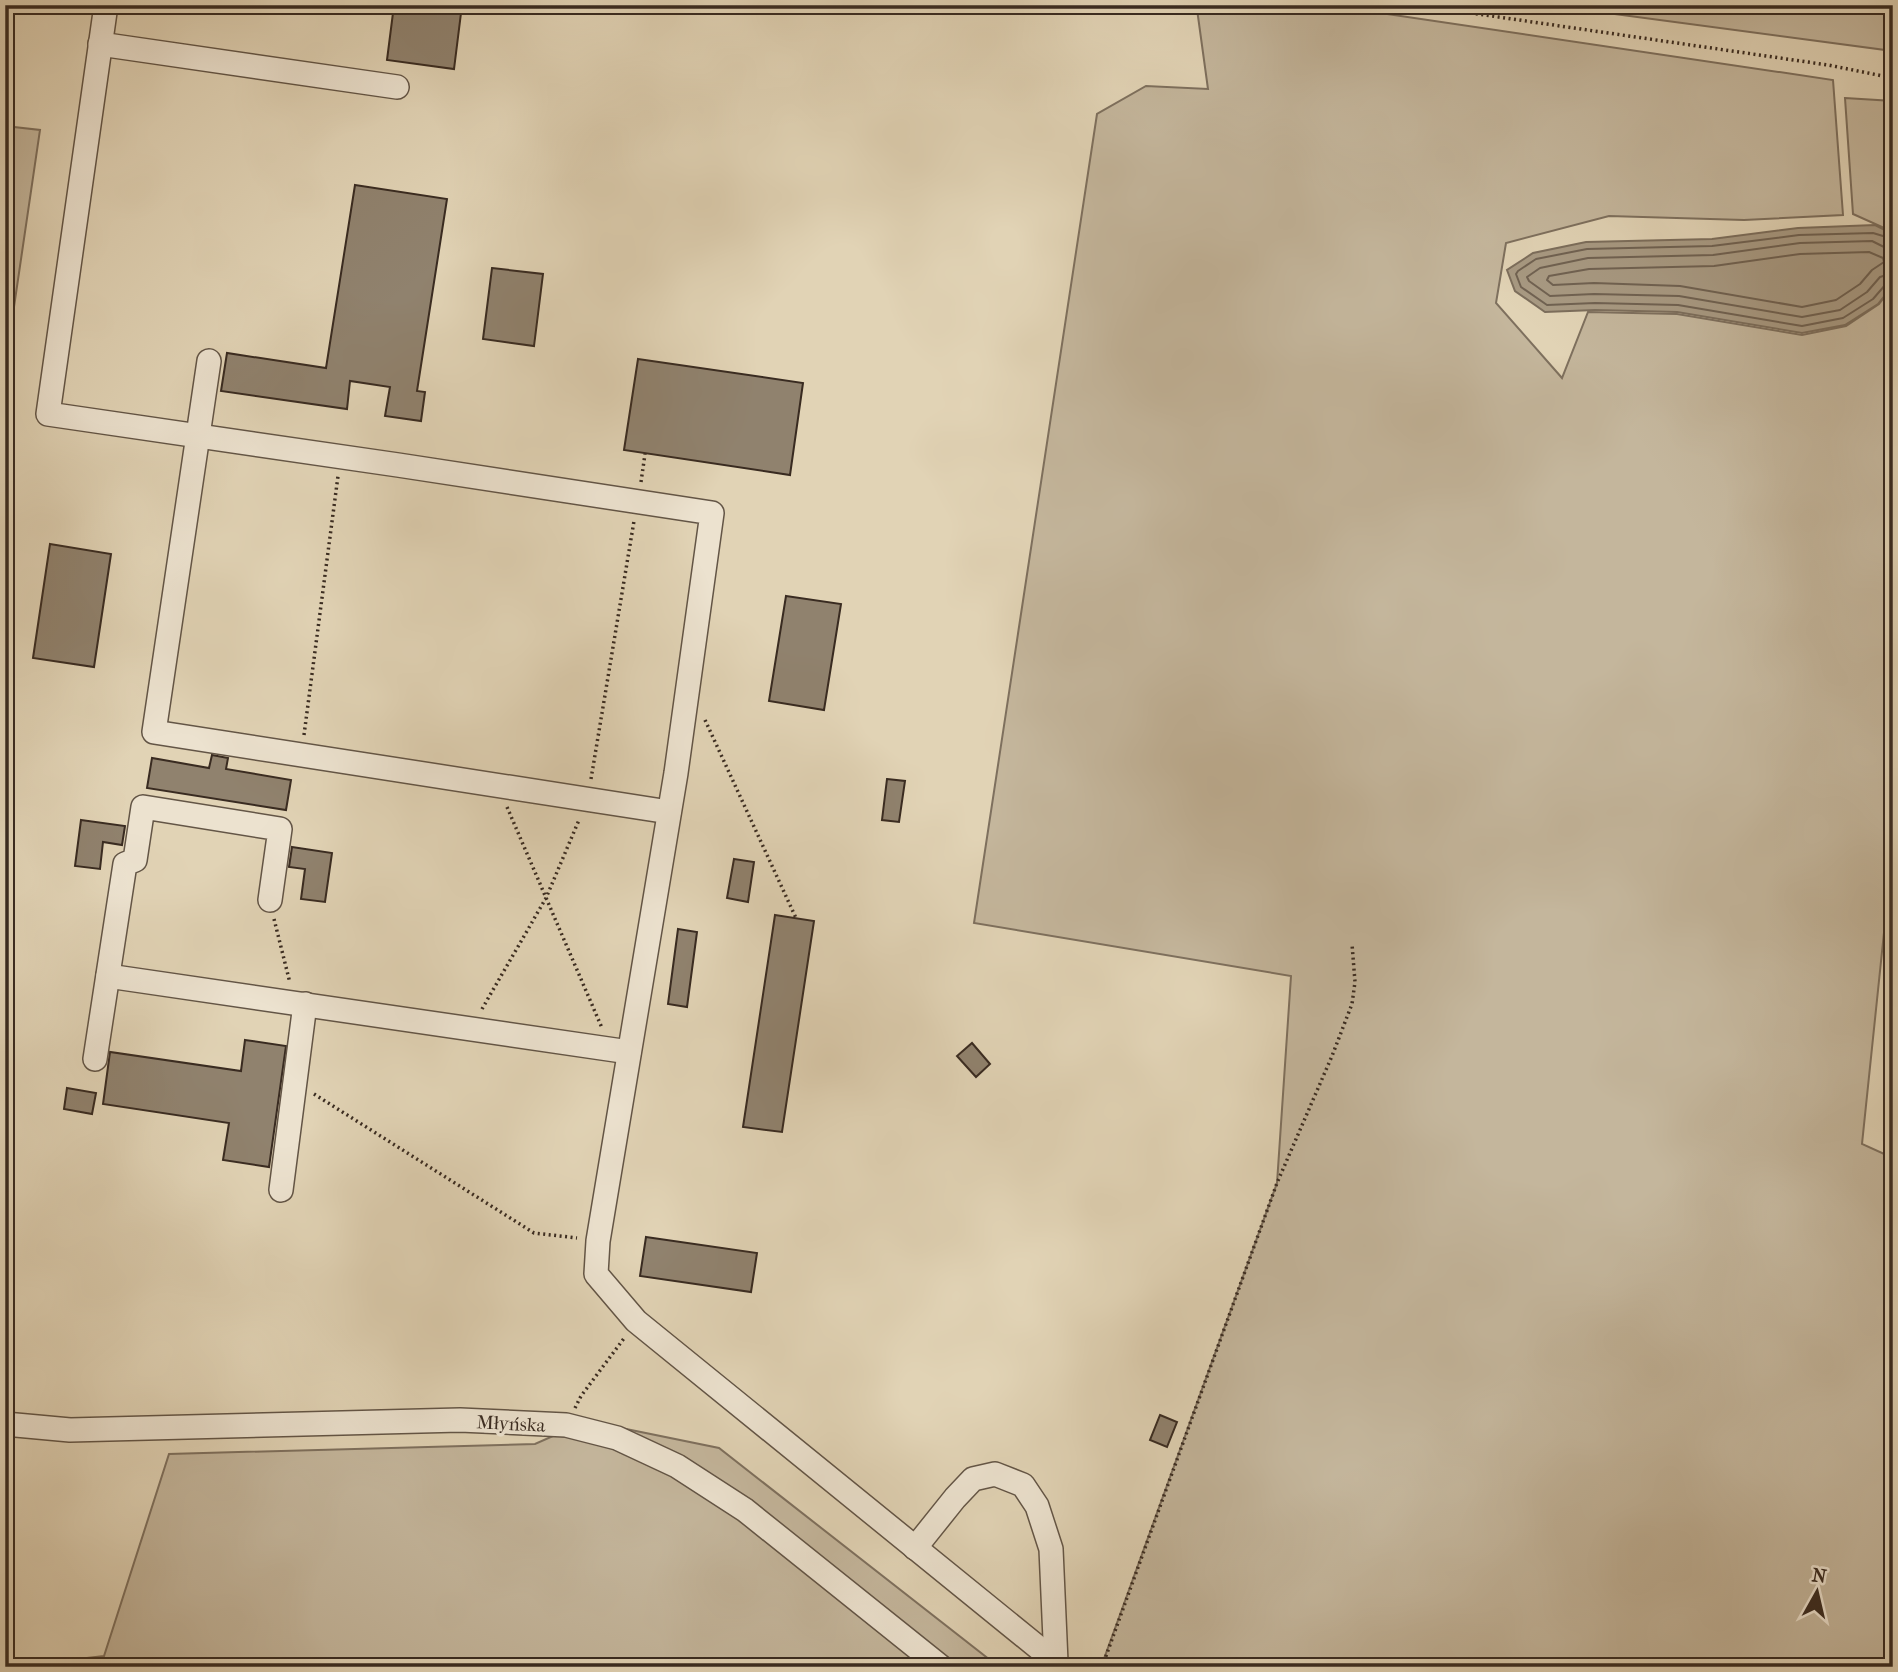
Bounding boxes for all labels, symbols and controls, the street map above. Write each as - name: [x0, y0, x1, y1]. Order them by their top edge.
- street label: Młyńska: [476, 1411, 546, 1437]
- north arrow: [1783, 1556, 1853, 1626]
- text: N: [1811, 1564, 1828, 1588]

